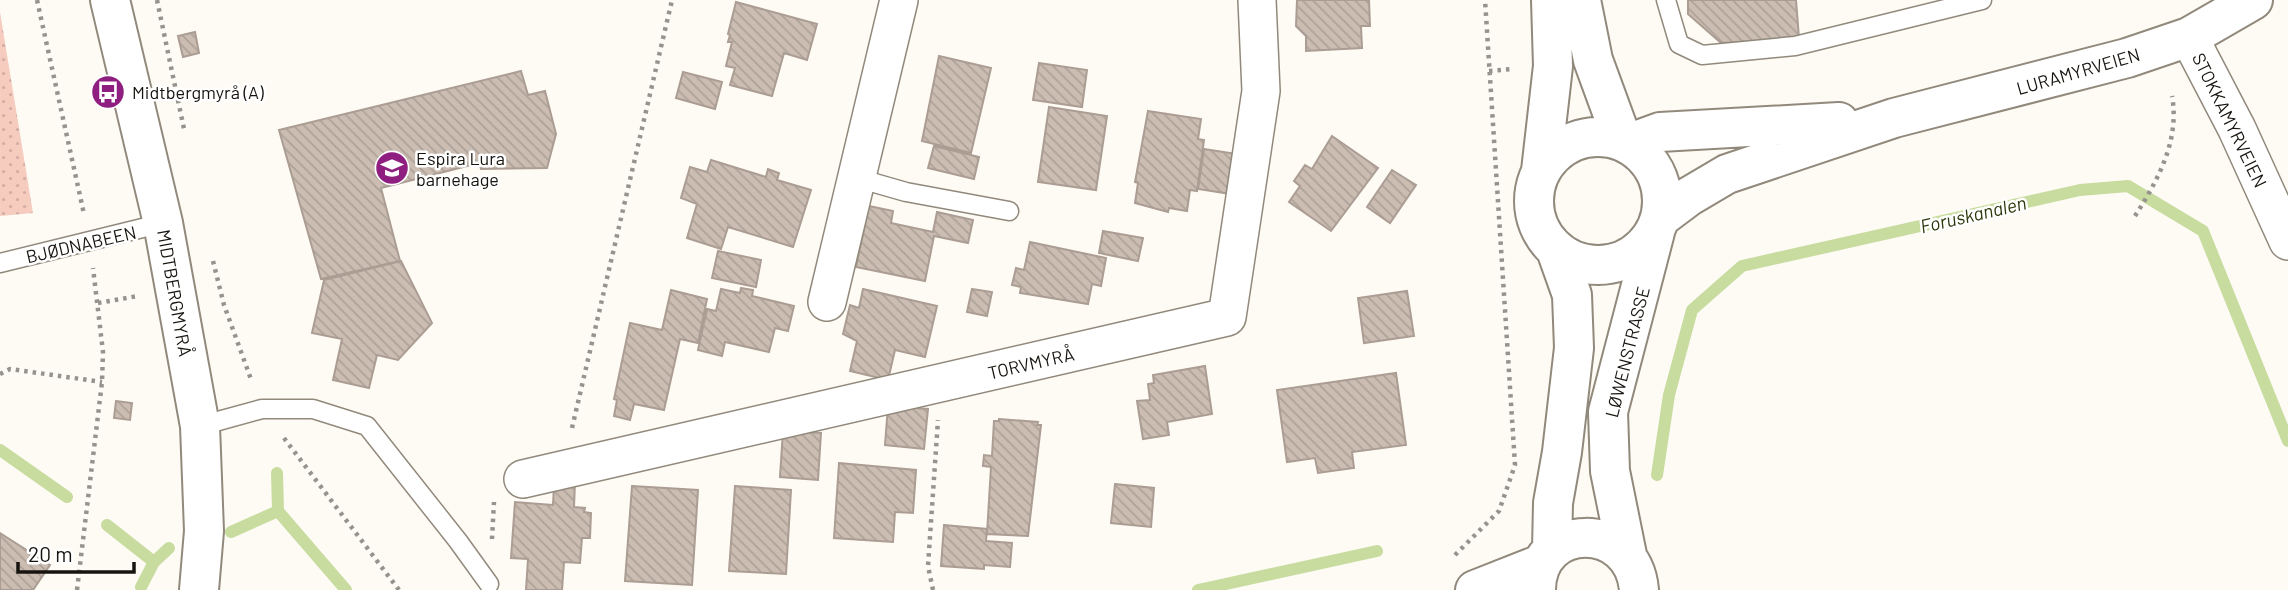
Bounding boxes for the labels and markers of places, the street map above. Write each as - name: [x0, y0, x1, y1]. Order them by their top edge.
- bus stop icon: Midtbergmyrå (A): [89, 73, 127, 111]
- place label: Midtbergmyrå (A): [132, 81, 264, 103]
- place label: Espira Lura barnehage: [416, 147, 505, 190]
- school or university icon: Espira Lura barnehage: [373, 149, 411, 187]

